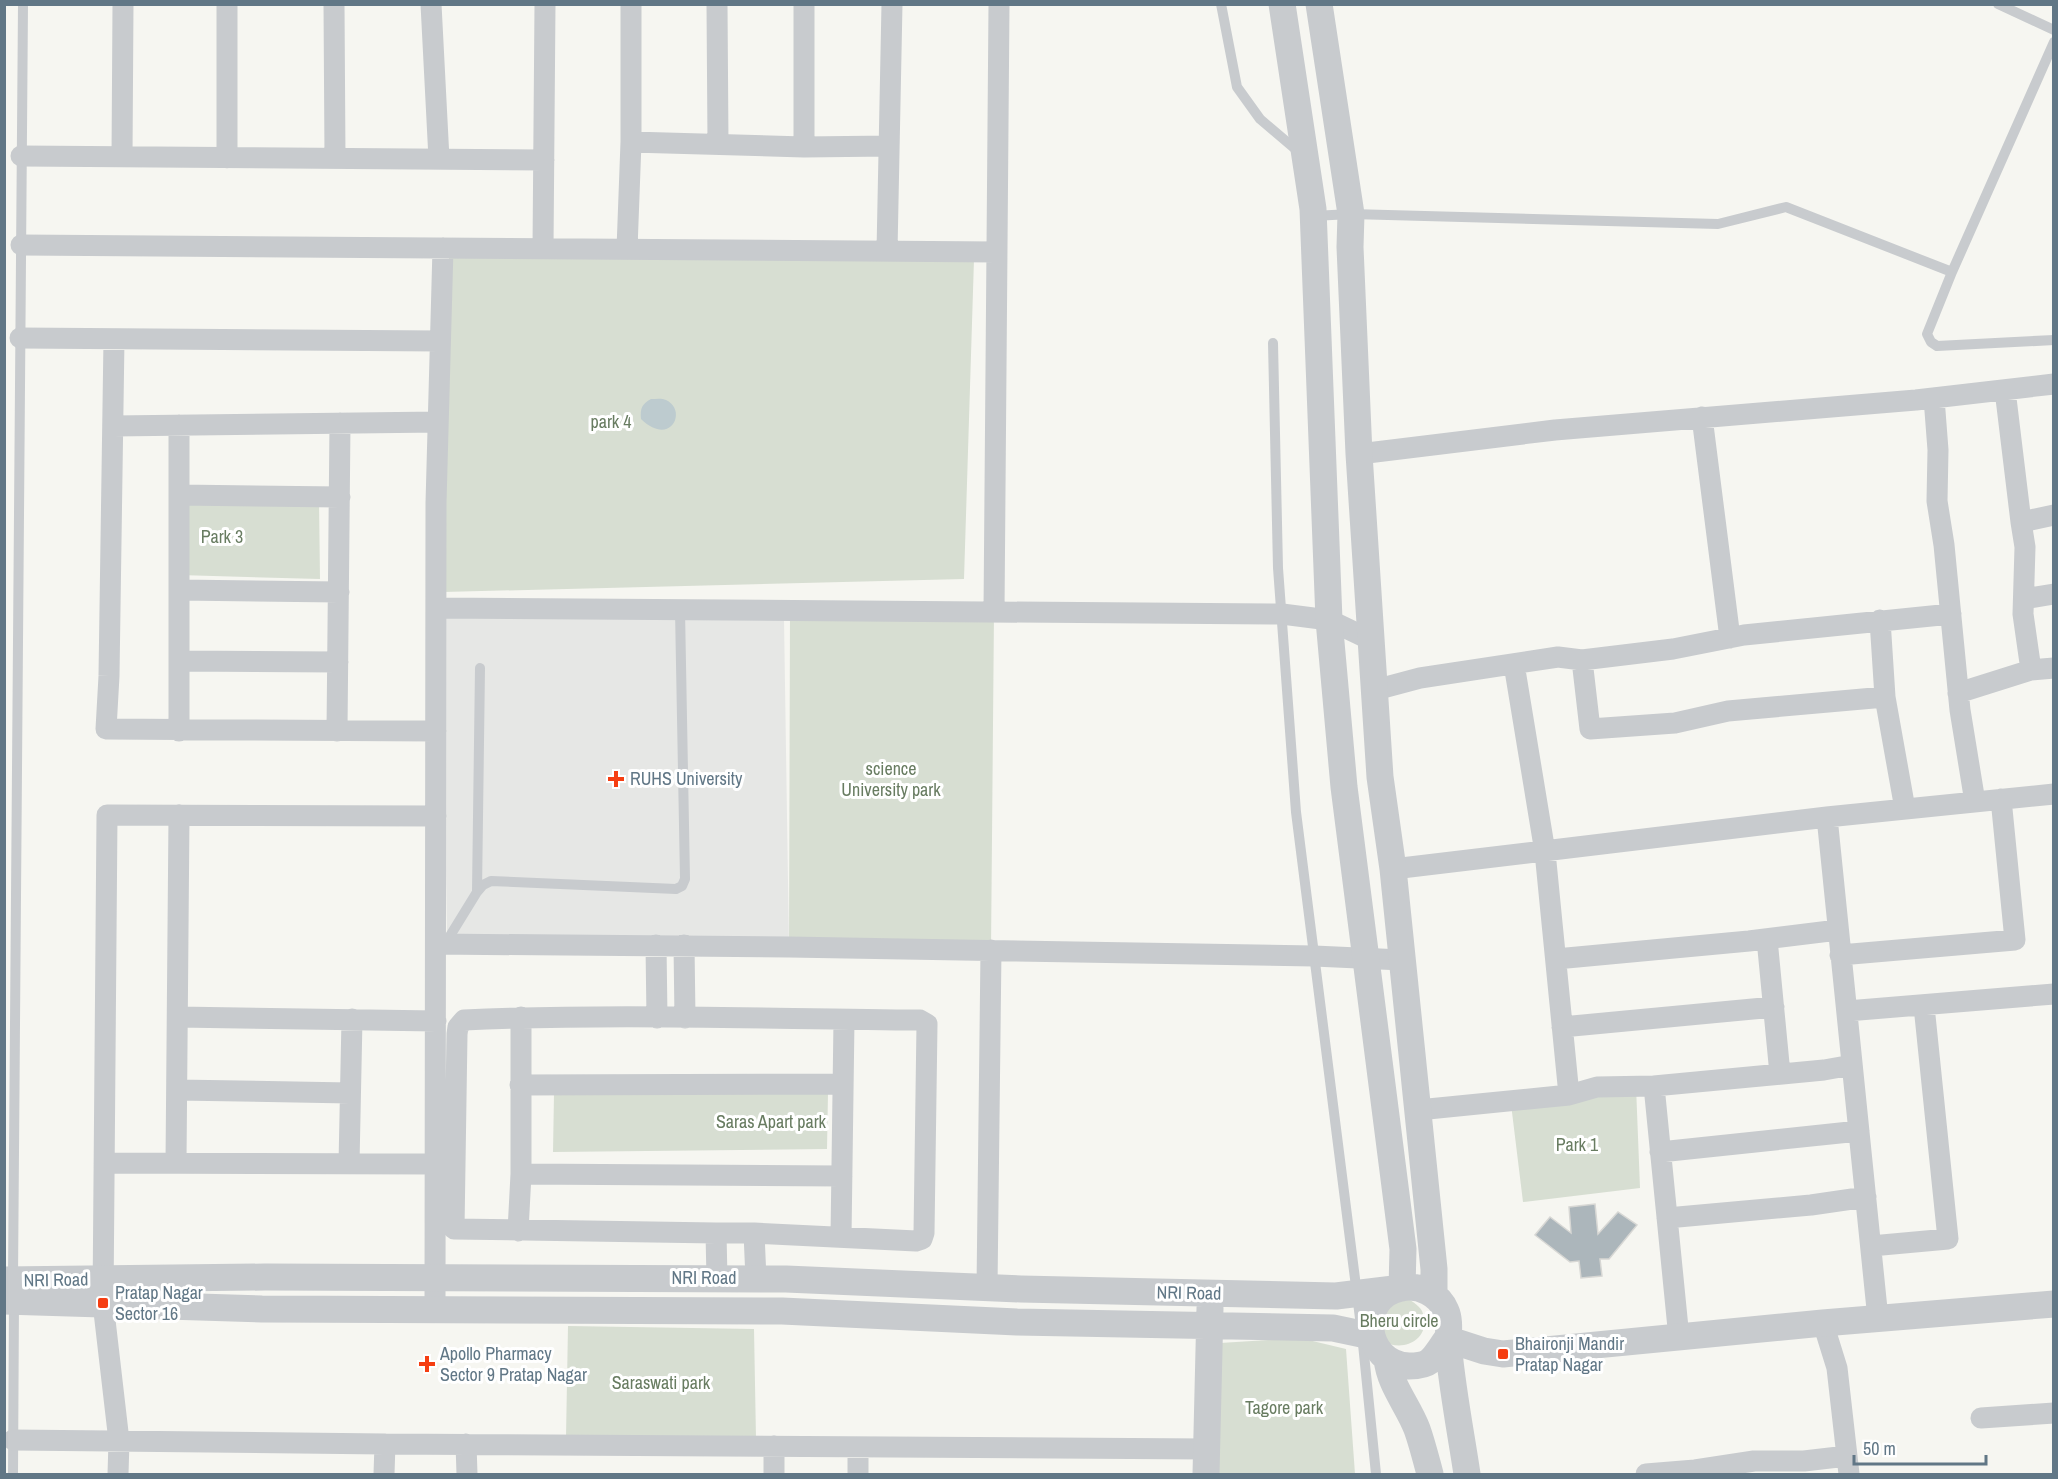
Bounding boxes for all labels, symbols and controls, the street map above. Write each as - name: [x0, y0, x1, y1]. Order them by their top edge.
- park label: park 4: [590, 409, 632, 434]
- park label: Park 3: [201, 524, 243, 549]
- park label: science University park: [841, 756, 941, 802]
- place label: RUHS University: [630, 766, 743, 791]
- marker: RUHS University: [607, 770, 625, 788]
- park label: Saras Apart park: [716, 1109, 827, 1134]
- park label: Park 1: [1556, 1132, 1599, 1157]
- street label: NRI Road: [672, 1265, 736, 1290]
- street label: NRI Road: [23, 1266, 89, 1293]
- street label: NRI Road: [1156, 1279, 1222, 1306]
- place label: Pratap Nagar Sector 16: [115, 1280, 203, 1326]
- marker: Pratap Nagar Sector 16: [96, 1296, 110, 1310]
- park label: Bheru circle: [1360, 1308, 1438, 1333]
- place label: Bhaironji Mandir Pratap Nagar: [1515, 1331, 1624, 1377]
- place label: Apollo Pharmacy Sector 9 Pratap Nagar: [439, 1341, 587, 1387]
- marker: Bhaironji Mandir Pratap Nagar: [1496, 1347, 1510, 1361]
- marker: Apollo Pharmacy Sector 9 Pratap Nagar: [418, 1355, 436, 1373]
- park label: Saraswati park: [612, 1370, 711, 1395]
- park label: Tagore park: [1245, 1395, 1324, 1420]
- scale bar: [1854, 1428, 1986, 1466]
- text: 50 m: [1863, 1436, 1896, 1461]

